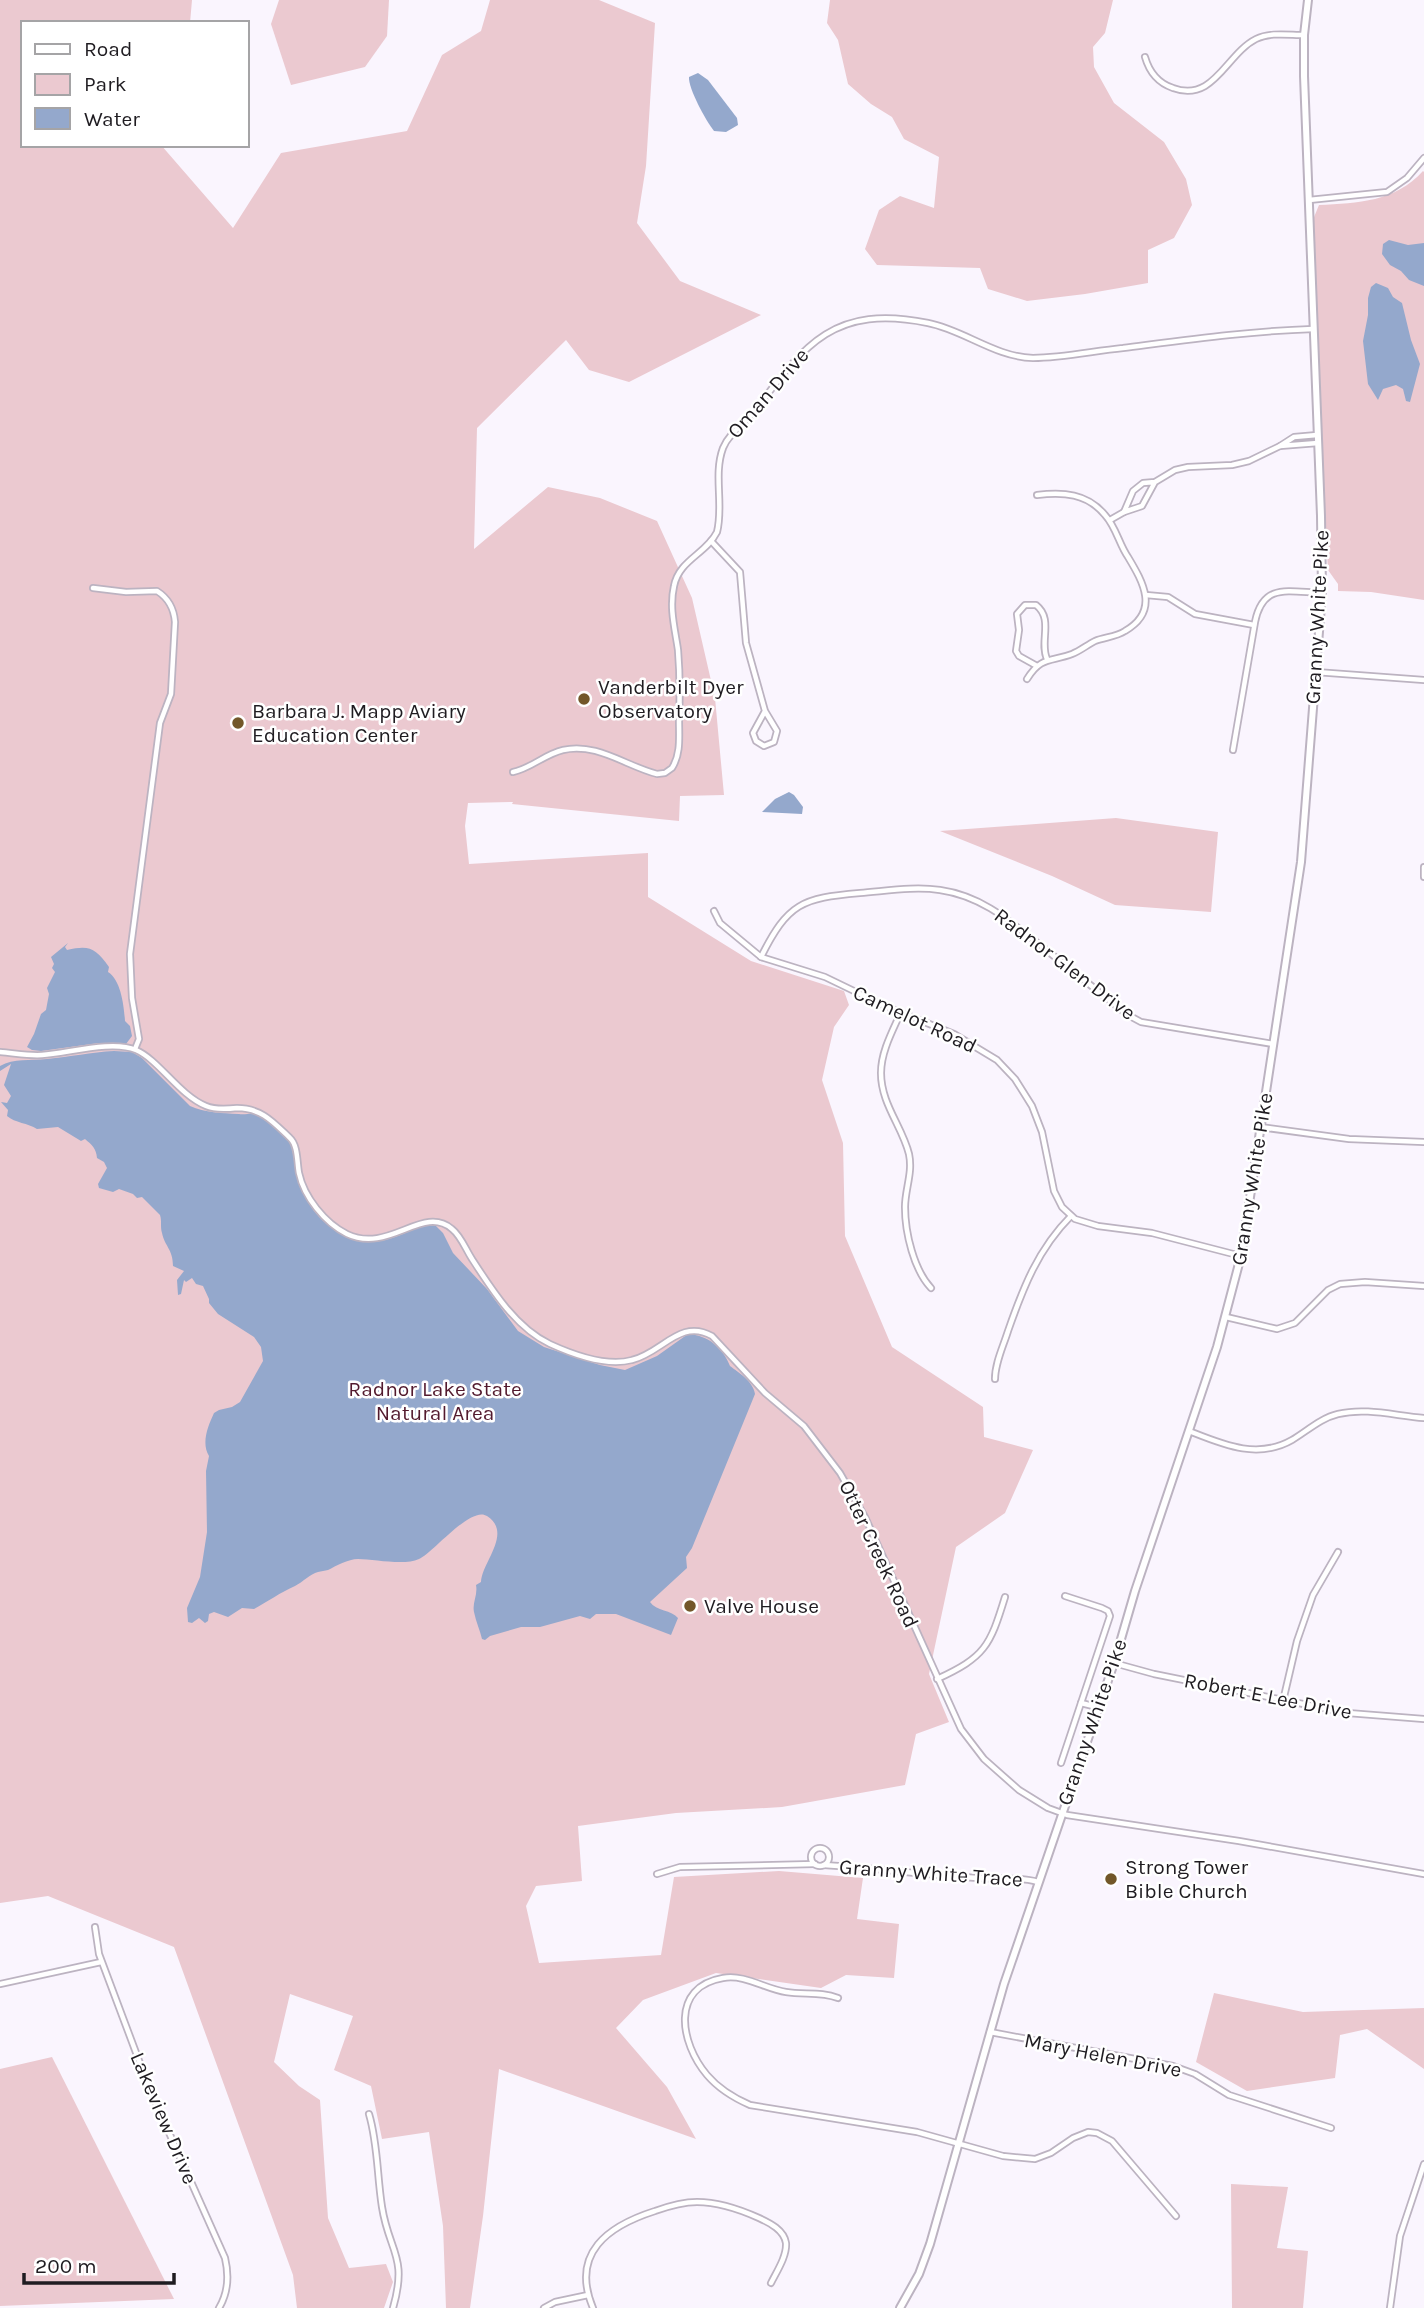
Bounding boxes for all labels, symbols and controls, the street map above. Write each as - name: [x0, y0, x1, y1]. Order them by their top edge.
- legend: [21, 21, 248, 147]
- text: Road: [84, 37, 132, 61]
- text: Park: [84, 72, 127, 96]
- text: Water: [84, 107, 140, 131]
- street label: Oman Drive: [722, 343, 814, 443]
- street label: Granny White Pike: [1300, 529, 1334, 705]
- place label: Vanderbilt Dyer Observatory: [598, 675, 744, 723]
- marker: Vanderbilt Dyer Observatory: [576, 691, 592, 707]
- place label: Barbara J. Mapp Aviary Education Center: [252, 699, 466, 747]
- marker: Barbara J. Mapp Aviary Education Center: [230, 715, 246, 731]
- street label: Radnor Glen Drive: [990, 903, 1140, 1025]
- street label: Camelot Road: [849, 980, 981, 1058]
- street label: Granny White Pike: [1226, 1091, 1278, 1267]
- park label: Radnor Lake State Natural Area: [348, 1377, 522, 1425]
- street label: Otter Creek Road: [834, 1476, 924, 1632]
- place label: Valve House: [704, 1594, 819, 1618]
- marker: Valve House: [682, 1598, 698, 1614]
- street label: Granny White Pike: [1052, 1636, 1132, 1808]
- street label: Robert E Lee Drive: [1182, 1668, 1354, 1724]
- street label: Granny White Trace: [838, 1855, 1024, 1891]
- place label: Strong Tower Bible Church: [1125, 1855, 1248, 1903]
- marker: Strong Tower Bible Church: [1103, 1871, 1119, 1887]
- street label: Mary Helen Drive: [1022, 2028, 1184, 2082]
- street label: Lakeview Drive: [125, 2048, 203, 2188]
- scale bar: [24, 2242, 175, 2286]
- text: 200 m: [35, 2254, 97, 2278]

